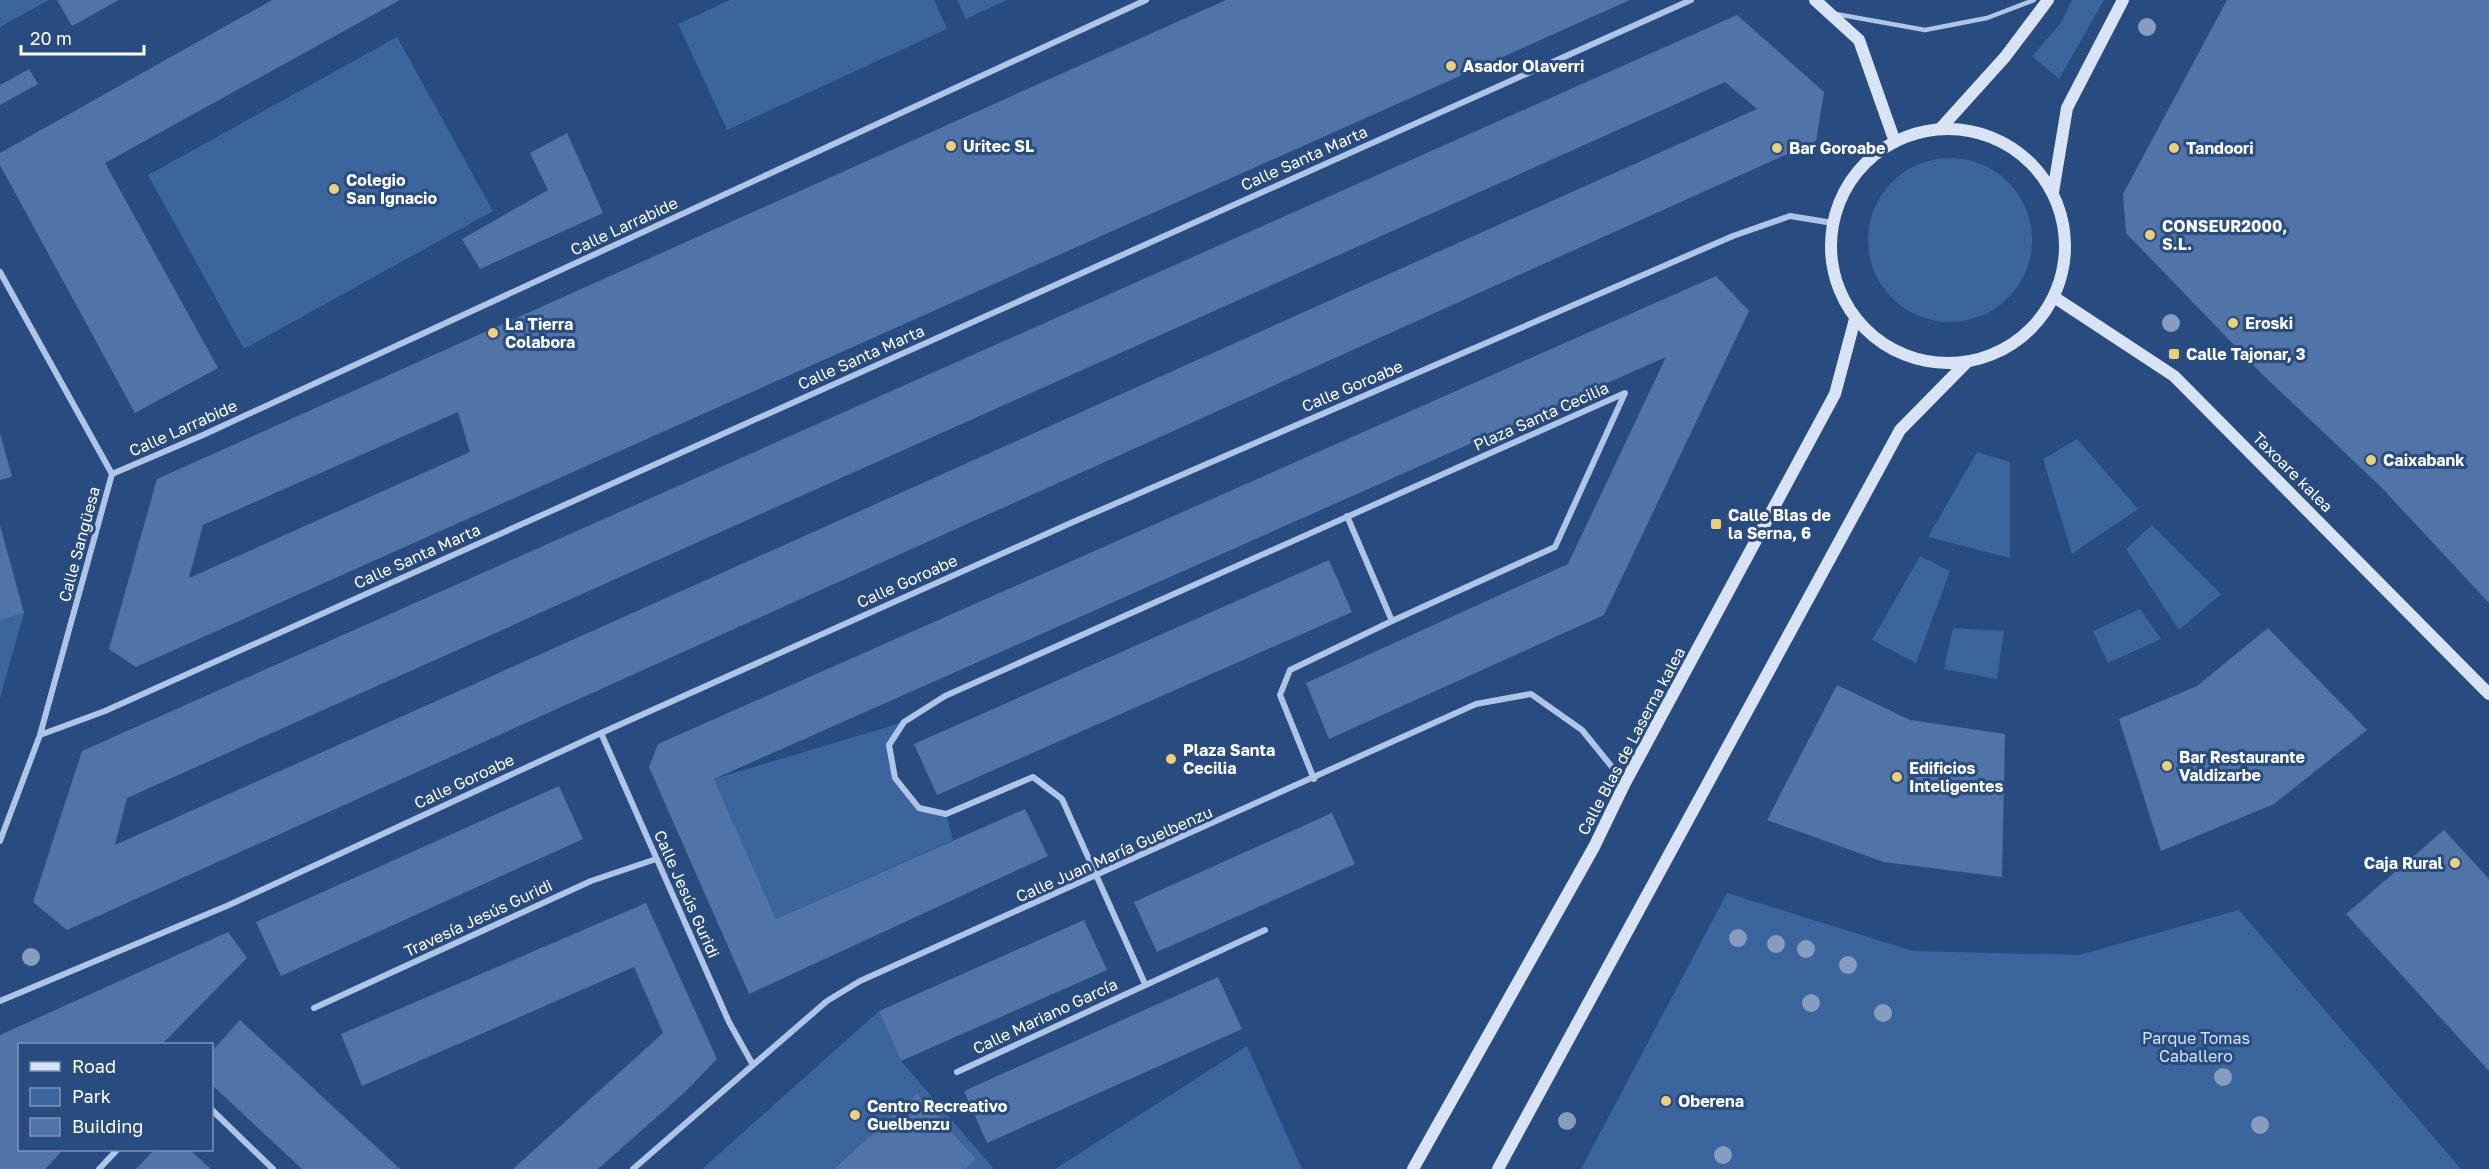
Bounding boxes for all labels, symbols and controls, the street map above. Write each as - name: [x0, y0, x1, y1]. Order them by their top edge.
- scale bar: [21, 18, 144, 56]
- text: 20 m: [30, 27, 72, 49]
- place label: Asador Olaverri: [1463, 56, 1585, 76]
- marker: Asador Olaverri: [1444, 59, 1458, 73]
- street label: Calle Santa Marta: [1238, 121, 1370, 195]
- place label: Uritec SL: [963, 136, 1034, 156]
- place label: Bar Goroabe: [1789, 138, 1885, 158]
- place label: Tandoori: [2186, 138, 2254, 158]
- marker: Uritec SL: [944, 139, 958, 153]
- marker: Bar Goroabe: [1770, 141, 1784, 155]
- marker: Tandoori: [2167, 141, 2181, 155]
- place label: Colegio San Ignacio: [346, 170, 438, 208]
- marker: Colegio San Ignacio: [327, 182, 341, 196]
- street label: Calle Larrabide: [567, 192, 681, 260]
- place label: CONSEUR2000, S.L.: [2162, 216, 2287, 254]
- marker: CONSEUR2000, S.L.: [2143, 228, 2157, 242]
- place label: Eroski: [2245, 313, 2293, 333]
- place label: La Tierra Colabora: [505, 314, 575, 352]
- marker: Eroski: [2226, 316, 2240, 330]
- street label: Calle Santa Marta: [795, 320, 927, 394]
- marker: La Tierra Colabora: [486, 326, 500, 340]
- place label: Calle Tajonar, 3: [2186, 344, 2306, 364]
- marker: Calle Tajonar, 3: [2167, 347, 2181, 361]
- street label: Calle Goroabe: [1298, 356, 1406, 416]
- street label: Plaza Santa Cecilia: [1470, 377, 1612, 455]
- street label: Calle Larrabide: [126, 395, 240, 461]
- street label: Taxoare kalea: [2249, 428, 2337, 516]
- place label: Caixabank: [2383, 450, 2465, 470]
- marker: Caixabank: [2364, 453, 2378, 467]
- street label: Calle Sangüesa: [54, 484, 104, 604]
- place label: Calle Blas de la Serna, 6: [1728, 505, 1831, 543]
- marker: Calle Blas de la Serna, 6: [1709, 517, 1723, 531]
- street label: Calle Santa Marta: [351, 519, 483, 593]
- street label: Calle Goroabe: [854, 550, 960, 612]
- street label: Calle Blas de Laserna kalea: [1573, 644, 1689, 838]
- place label: Plaza Santa Cecilia: [1183, 740, 1275, 778]
- place label: Bar Restaurante Valdizarbe: [2179, 747, 2305, 785]
- street label: Calle Goroabe: [411, 749, 517, 813]
- marker: Plaza Santa Cecilia: [1164, 752, 1178, 766]
- place label: Edificios Inteligentes: [1909, 758, 2003, 796]
- marker: Bar Restaurante Valdizarbe: [2160, 759, 2174, 773]
- marker: Edificios Inteligentes: [1890, 770, 1904, 784]
- street label: Calle Juan María Guelbenzu: [1013, 801, 1215, 907]
- street label: Calle Jesús Guridi: [650, 827, 724, 961]
- place label: Caja Rural: [2364, 853, 2444, 873]
- marker: Caja Rural: [2448, 856, 2462, 870]
- street label: Travesía Jesús Guridi: [401, 875, 555, 961]
- street label: Calle Mariano García: [969, 974, 1121, 1058]
- park label: Parque Tomas Caballero: [2142, 1028, 2250, 1066]
- legend: [18, 1043, 213, 1151]
- text: Road: [72, 1055, 116, 1077]
- text: Park: [72, 1085, 111, 1107]
- place label: Oberena: [1678, 1091, 1744, 1111]
- marker: Oberena: [1659, 1094, 1673, 1108]
- place label: Centro Recreativo Guelbenzu: [867, 1096, 1008, 1134]
- marker: Centro Recreativo Guelbenzu: [848, 1108, 862, 1122]
- text: Building: [72, 1115, 143, 1137]

